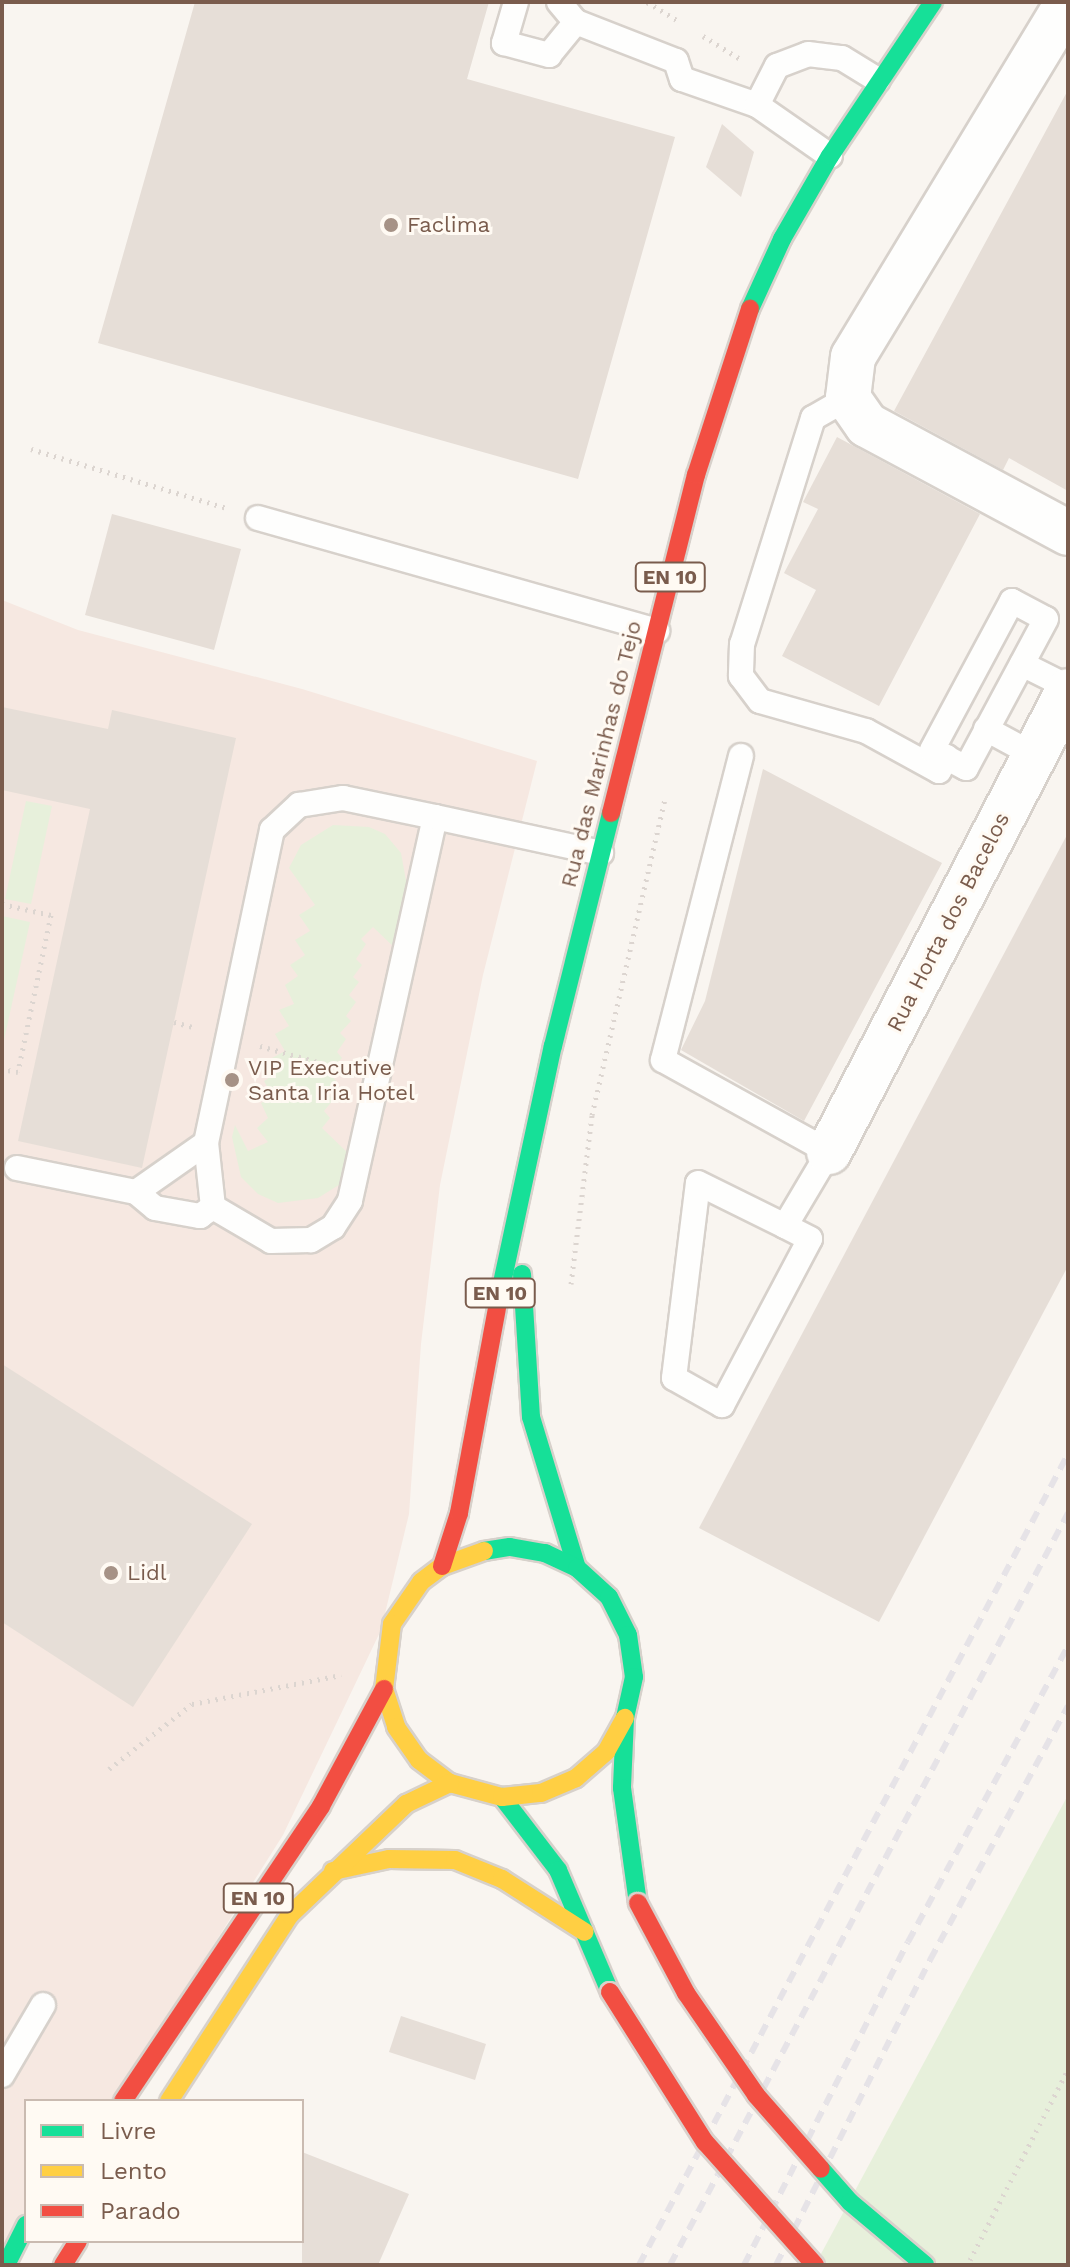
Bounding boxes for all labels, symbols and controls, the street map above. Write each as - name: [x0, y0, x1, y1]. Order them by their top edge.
- place label: Faclima: [407, 212, 490, 238]
- marker: Faclima: [382, 216, 400, 234]
- road number: EN 10: [634, 561, 706, 593]
- street label: Rua das Marinhas do Tejo: [555, 617, 647, 891]
- street label: Rua Horta dos Bacelos: [881, 807, 1015, 1037]
- place label: VIP Executive Santa Iria Hotel: [248, 1054, 416, 1106]
- marker: VIP Executive Santa Iria Hotel: [223, 1071, 241, 1089]
- road number: EN 10: [464, 1277, 536, 1309]
- place label: Lidl: [127, 1560, 167, 1586]
- marker: Lidl: [102, 1564, 120, 1582]
- road number: EN 10: [222, 1882, 294, 1914]
- legend: [24, 2099, 304, 2243]
- text: Livre: [100, 2117, 156, 2145]
- text: Lento: [100, 2157, 167, 2185]
- text: Parado: [100, 2197, 181, 2225]

